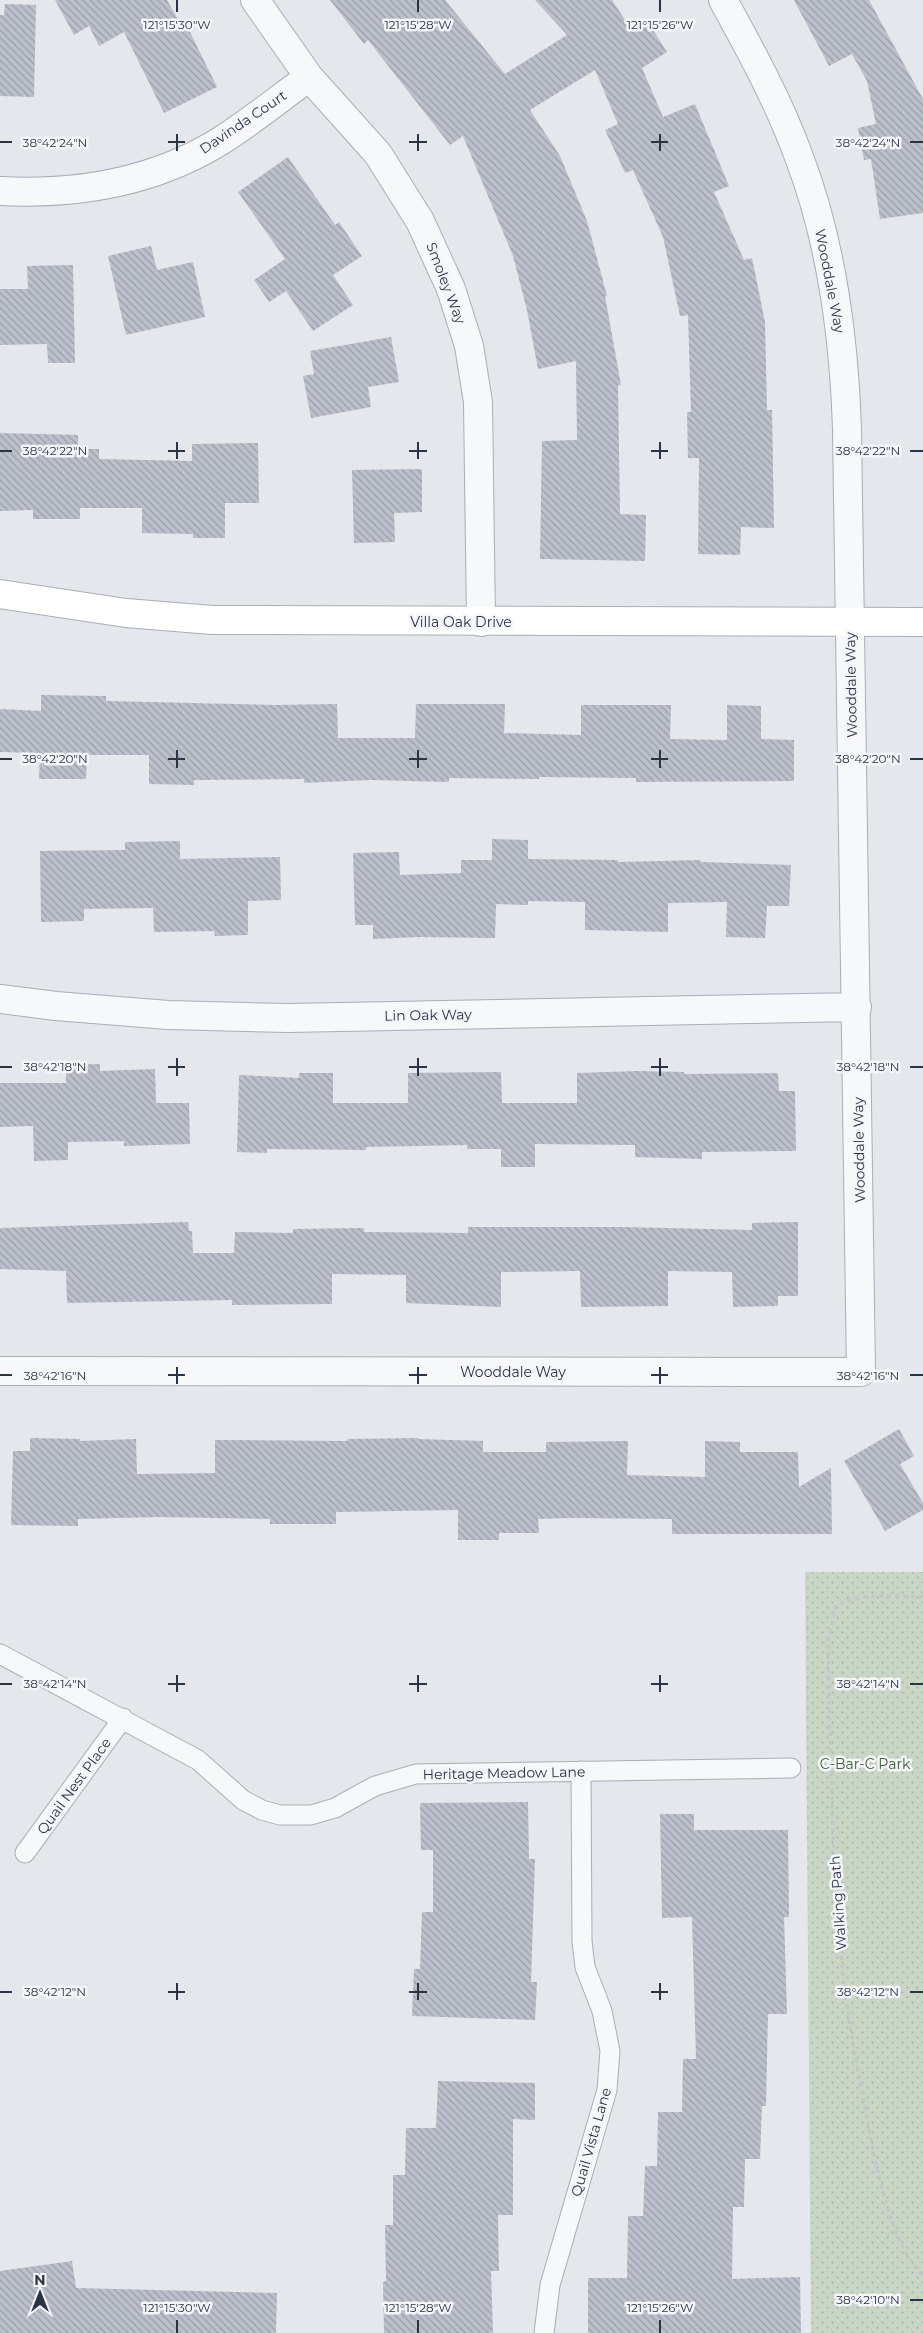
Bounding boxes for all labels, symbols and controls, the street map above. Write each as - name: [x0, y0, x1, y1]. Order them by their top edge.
- text: 121°15'30"W: [143, 17, 211, 32]
- text: 121°15'28"W: [384, 17, 452, 32]
- text: 121°15'26"W: [627, 17, 693, 32]
- street label: Davinda Court: [196, 86, 290, 158]
- text: 38°42'24"N: [23, 135, 87, 150]
- text: 38°42'24"N: [836, 135, 900, 150]
- street label: Wooddale Way: [811, 227, 849, 335]
- street label: Smoley Way: [422, 240, 470, 327]
- text: 38°42'22"N: [23, 443, 87, 458]
- text: 38°42'22"N: [836, 443, 900, 458]
- street label: Villa Oak Drive: [410, 613, 512, 631]
- street label: Wooddale Way: [841, 632, 861, 738]
- text: 38°42'20"N: [22, 751, 88, 766]
- text: 38°42'20"N: [835, 751, 901, 766]
- street label: Lin Oak Way: [384, 1005, 472, 1025]
- text: 38°42'18"N: [24, 1059, 86, 1074]
- text: 38°42'18"N: [837, 1059, 899, 1074]
- street label: Wooddale Way: [849, 1097, 869, 1203]
- street label: Wooddale Way: [460, 1363, 566, 1381]
- text: 38°42'16"N: [24, 1368, 86, 1383]
- text: 38°42'16"N: [837, 1368, 899, 1383]
- text: 38°42'14"N: [24, 1676, 86, 1691]
- text: 38°42'14"N: [837, 1676, 899, 1691]
- street label: Quail Nest Place: [33, 1734, 115, 1838]
- park label: C-Bar-C Park: [820, 1755, 911, 1773]
- street label: Heritage Meadow Lane: [423, 1763, 585, 1783]
- street label: Walking Path: [826, 1855, 850, 1951]
- text: 38°42'12"N: [24, 1984, 86, 1999]
- text: 38°42'12"N: [837, 1984, 899, 1999]
- street label: Quail Vista Lane: [567, 2085, 615, 2199]
- north arrow: [15, 2268, 65, 2318]
- text: N: [34, 2271, 46, 2289]
- text: 38°42'10"N: [836, 2292, 900, 2307]
- text: 121°15'30"W: [143, 2300, 211, 2315]
- text: 121°15'28"W: [384, 2300, 452, 2315]
- text: 121°15'26"W: [627, 2300, 693, 2315]

